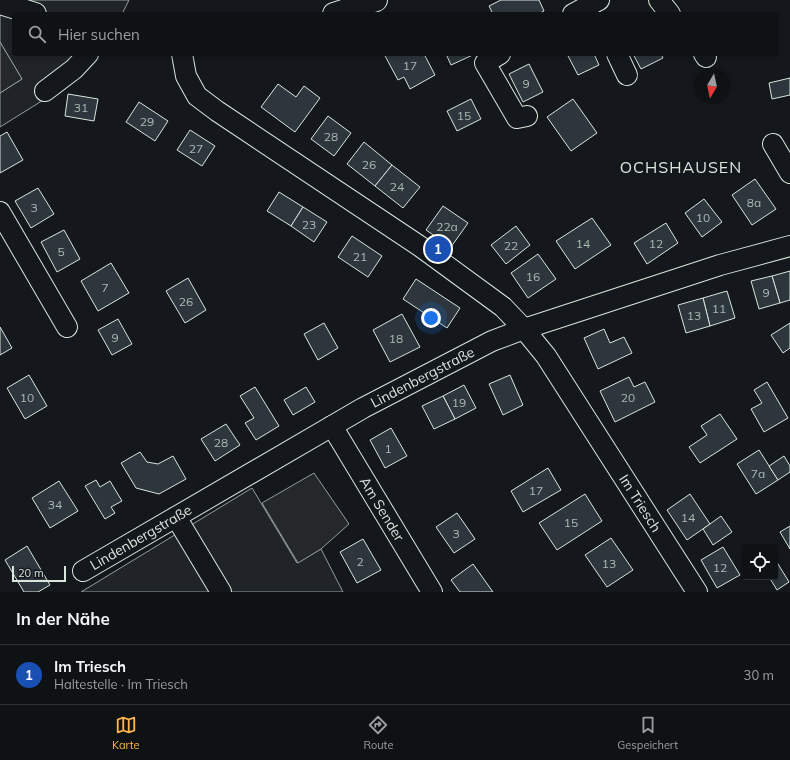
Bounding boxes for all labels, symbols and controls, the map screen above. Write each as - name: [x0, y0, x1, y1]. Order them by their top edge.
- search box: [12, 12, 778, 56]
- icon: search: [26, 23, 48, 45]
- text: Hier suchen: [58, 25, 140, 44]
- house number: 17: [403, 58, 417, 73]
- north arrow: [694, 68, 730, 104]
- house number: 9: [522, 76, 530, 91]
- house number: 31: [74, 100, 88, 115]
- house number: 15: [457, 108, 471, 123]
- house number: 29: [140, 114, 154, 129]
- house number: 28: [324, 129, 338, 144]
- house number: 27: [189, 141, 203, 156]
- house number: 26: [362, 157, 376, 172]
- district label: OCHSHAUSEN: [620, 157, 742, 177]
- house number: 24: [390, 179, 404, 194]
- house number: 8a: [747, 195, 761, 210]
- house number: 3: [30, 200, 38, 215]
- house number: 10: [696, 210, 710, 225]
- house number: 23: [302, 217, 316, 232]
- house number: 22a: [436, 219, 458, 234]
- pin: 1: [425, 234, 451, 264]
- house number: 14: [576, 236, 590, 251]
- house number: 12: [649, 236, 663, 251]
- house number: 22: [504, 238, 518, 253]
- house number: 5: [57, 244, 65, 259]
- house number: 21: [353, 249, 367, 264]
- house number: 16: [526, 269, 540, 284]
- house number: 7: [101, 280, 109, 295]
- house number: 9: [762, 285, 770, 300]
- house number: 26: [179, 294, 193, 309]
- house number: 11: [712, 301, 726, 316]
- your location: [421, 308, 441, 328]
- house number: 13: [687, 308, 701, 323]
- house number: 9: [111, 330, 119, 345]
- house number: 18: [389, 331, 403, 346]
- street label: Lindenbergstraße: [367, 343, 477, 412]
- house number: 10: [20, 390, 34, 405]
- house number: 20: [621, 390, 635, 405]
- house number: 19: [452, 395, 466, 410]
- house number: 28: [214, 435, 228, 450]
- house number: 1: [384, 441, 392, 456]
- house number: 7a: [751, 466, 765, 481]
- street label: Im Triesch: [615, 471, 665, 536]
- street label: Am Sender: [356, 474, 409, 545]
- house number: 17: [529, 483, 543, 498]
- house number: 34: [48, 497, 62, 512]
- street label: Lindenbergstraße: [87, 501, 195, 574]
- house number: 14: [681, 510, 695, 525]
- house number: 15: [564, 515, 578, 530]
- house number: 3: [452, 526, 460, 541]
- map controls: [742, 544, 778, 580]
- button: locate: [742, 544, 778, 580]
- house number: 2: [356, 554, 364, 569]
- house number: 13: [602, 556, 616, 571]
- house number: 12: [713, 560, 727, 575]
- scale bar: [12, 564, 66, 583]
- text: 20 m: [18, 566, 44, 580]
- text: In der Nähe: [16, 608, 110, 629]
- text: Im Triesch: [54, 657, 126, 676]
- text: 1: [25, 667, 33, 683]
- text: 30 m: [744, 667, 774, 683]
- text: Haltestelle · Im Triesch: [54, 676, 188, 692]
- tab: Karte: [112, 714, 140, 752]
- tab: Route: [364, 714, 393, 752]
- tab: Gespeichert: [617, 714, 678, 752]

